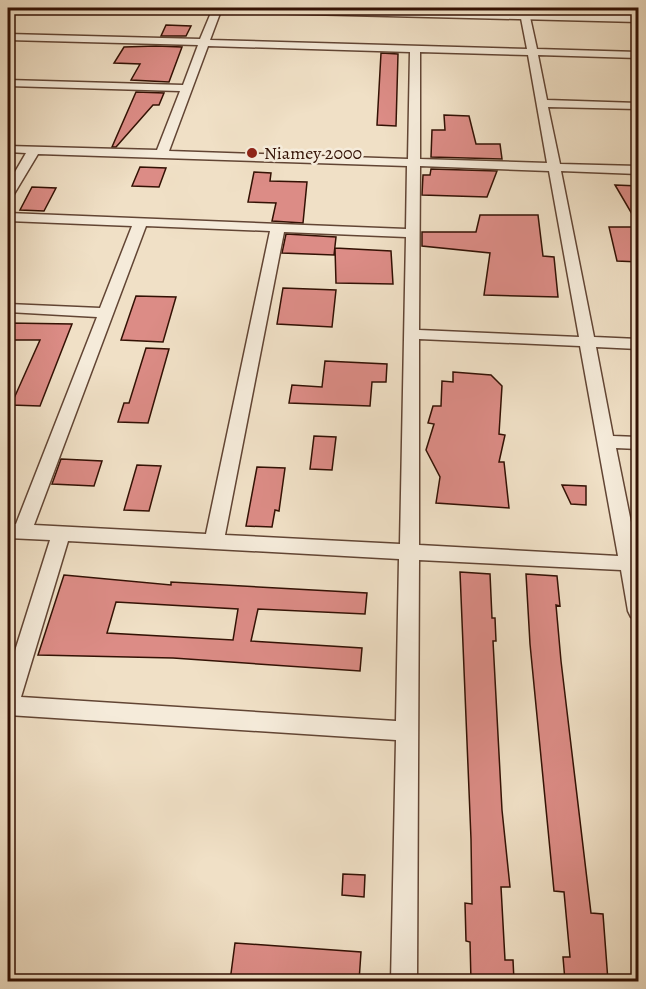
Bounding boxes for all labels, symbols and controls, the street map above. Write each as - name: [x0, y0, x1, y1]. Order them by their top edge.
- place label: Niamey 2000: [264, 141, 362, 165]
- marker: Niamey 2000: [245, 146, 259, 160]

